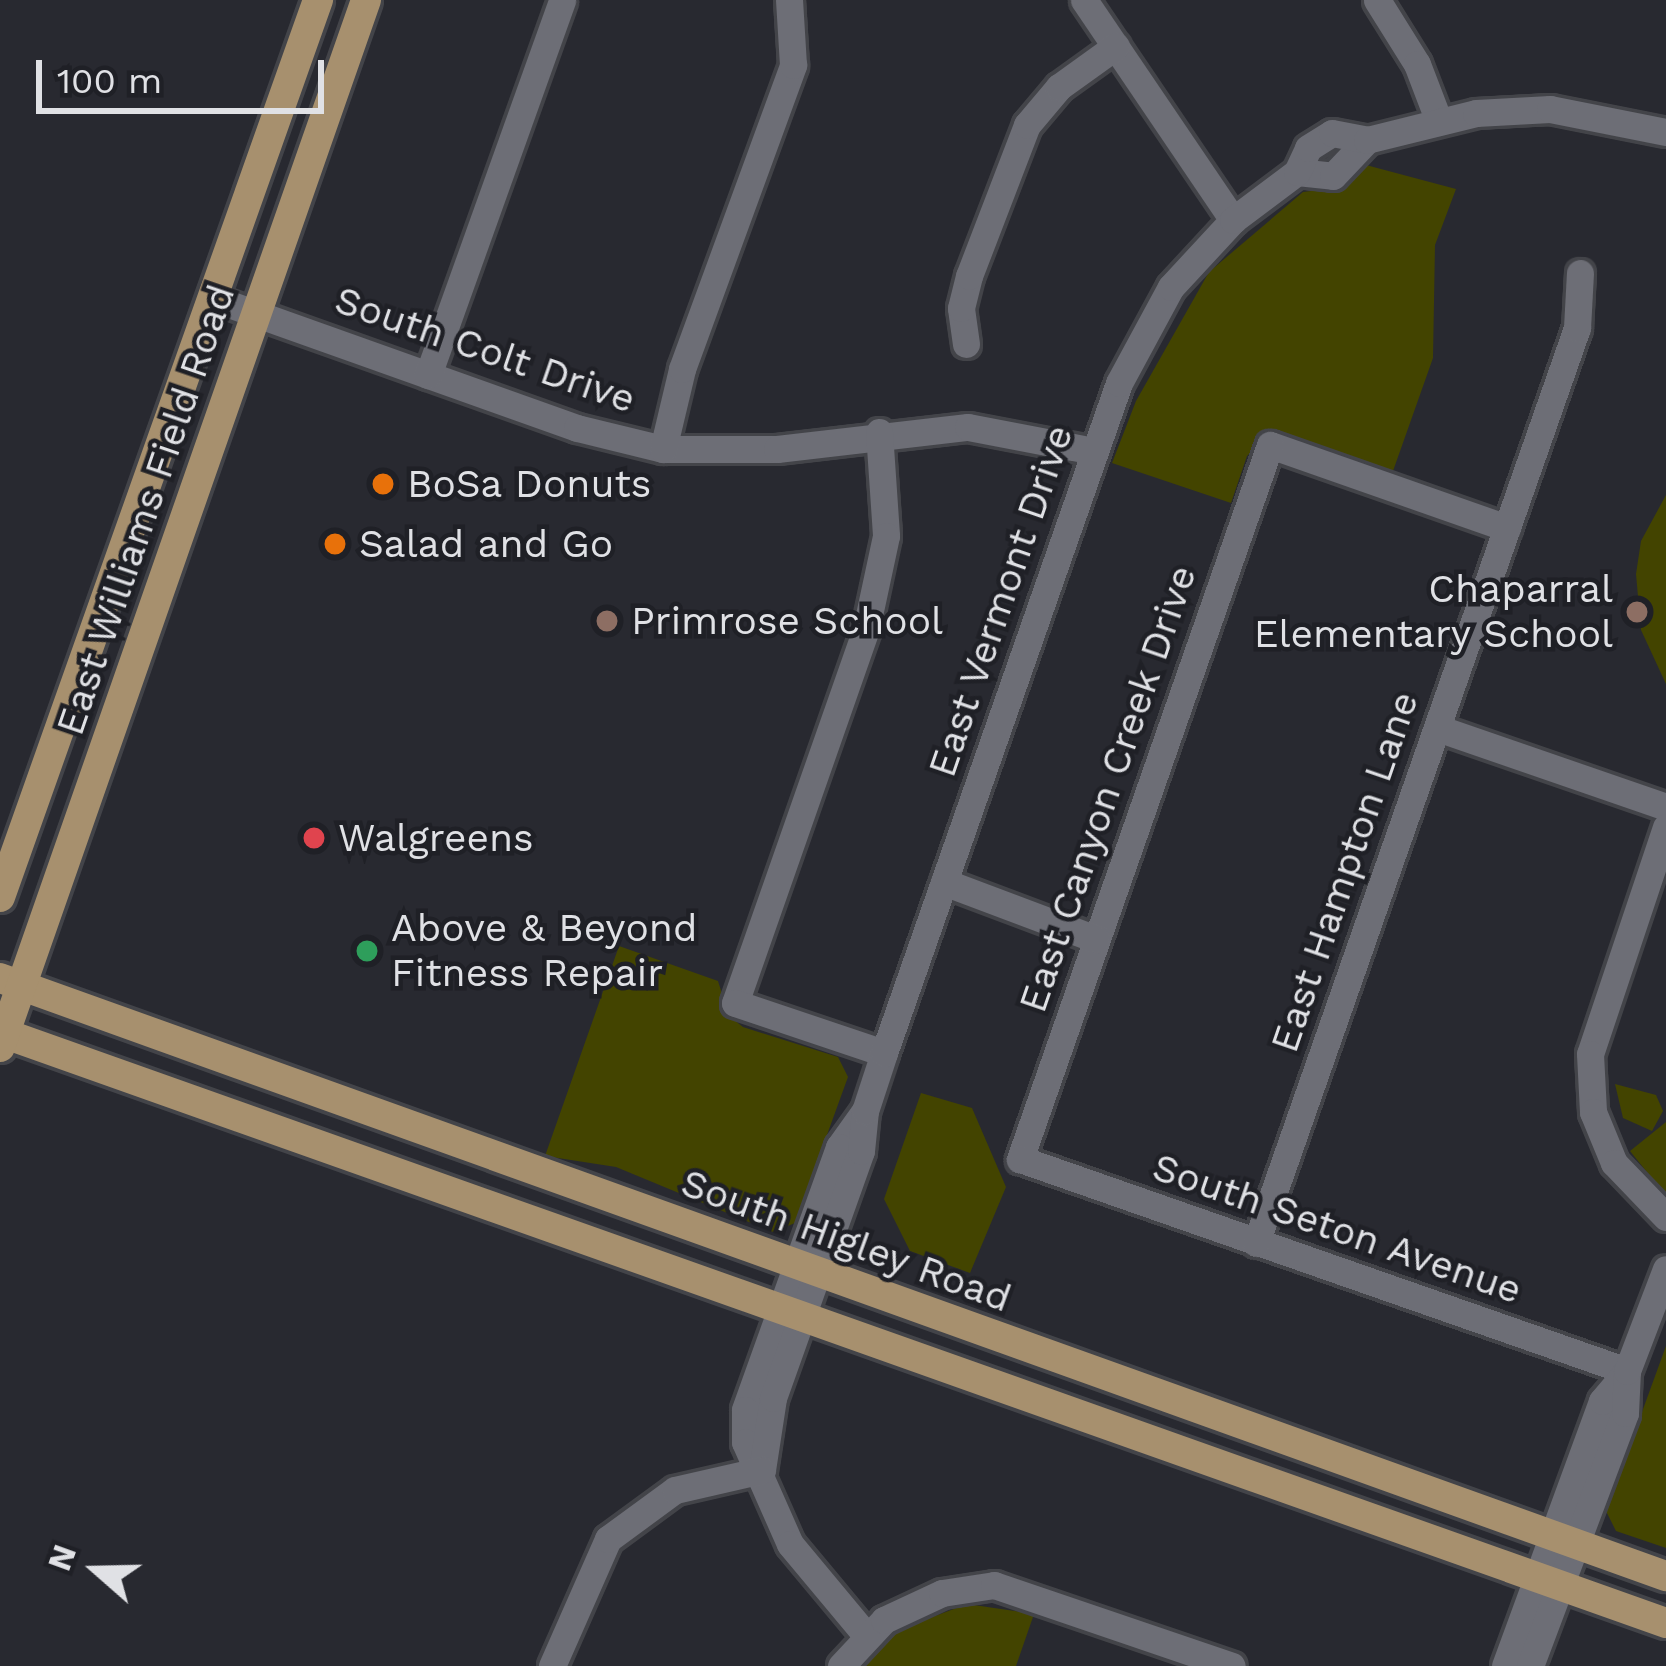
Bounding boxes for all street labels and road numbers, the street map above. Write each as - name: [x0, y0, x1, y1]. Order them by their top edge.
- street label: South Colt Drive: [329, 277, 641, 423]
- street label: East Williams Field Road: [47, 278, 245, 742]
- street label: East Vermont Drive: [919, 418, 1083, 784]
- street label: East Canyon Creek Drive: [1009, 559, 1207, 1019]
- street label: East Hampton Lane: [1261, 686, 1429, 1058]
- street label: South Seton Avenue: [1146, 1144, 1528, 1314]
- street label: South Higley Road: [674, 1159, 1018, 1323]

